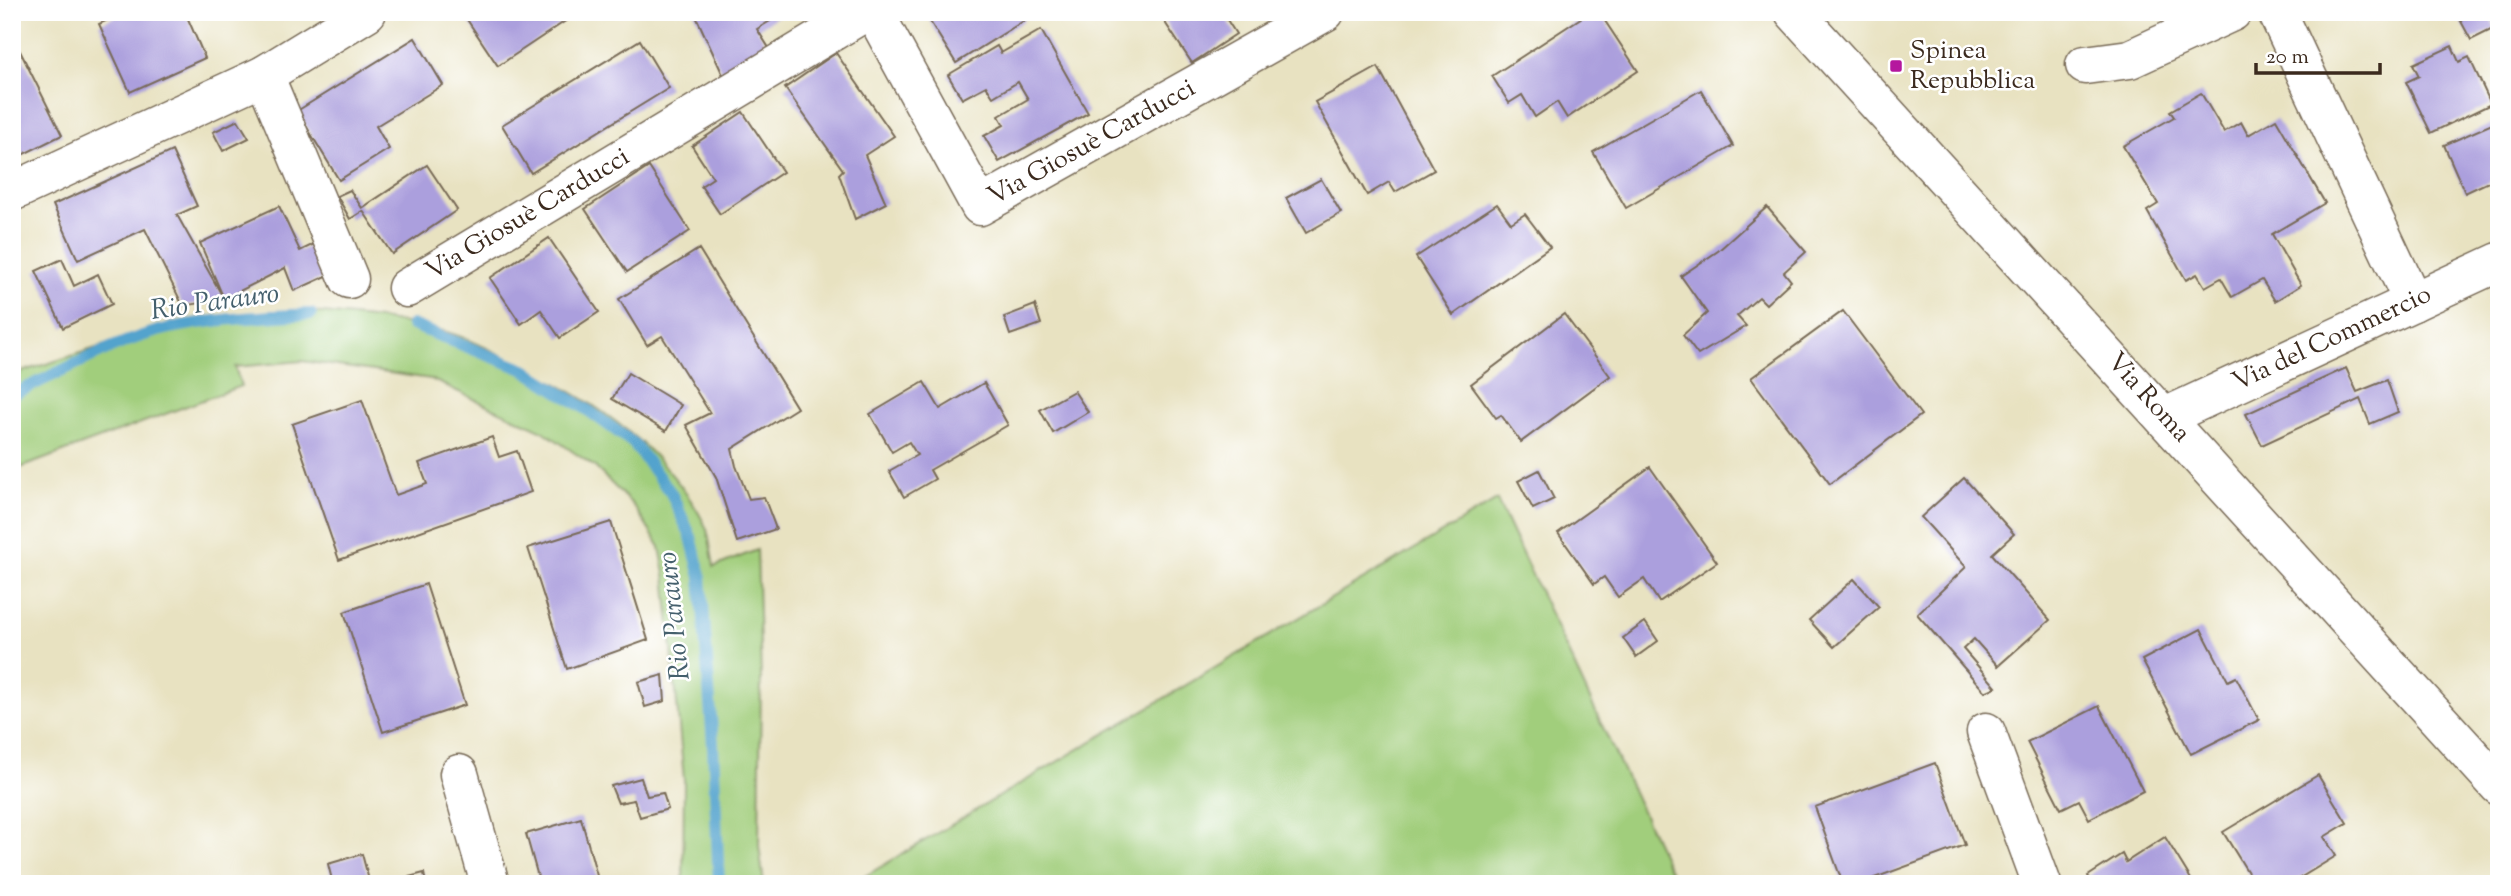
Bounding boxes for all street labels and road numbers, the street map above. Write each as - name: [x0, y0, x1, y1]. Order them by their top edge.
- street label: Via Giosuè Carducci: [981, 71, 1203, 215]
- street label: Via Giosuè Carducci: [419, 139, 637, 291]
- street label: Via del Commercio: [2226, 277, 2438, 401]
- street label: Via Roma: [2097, 345, 2199, 451]

